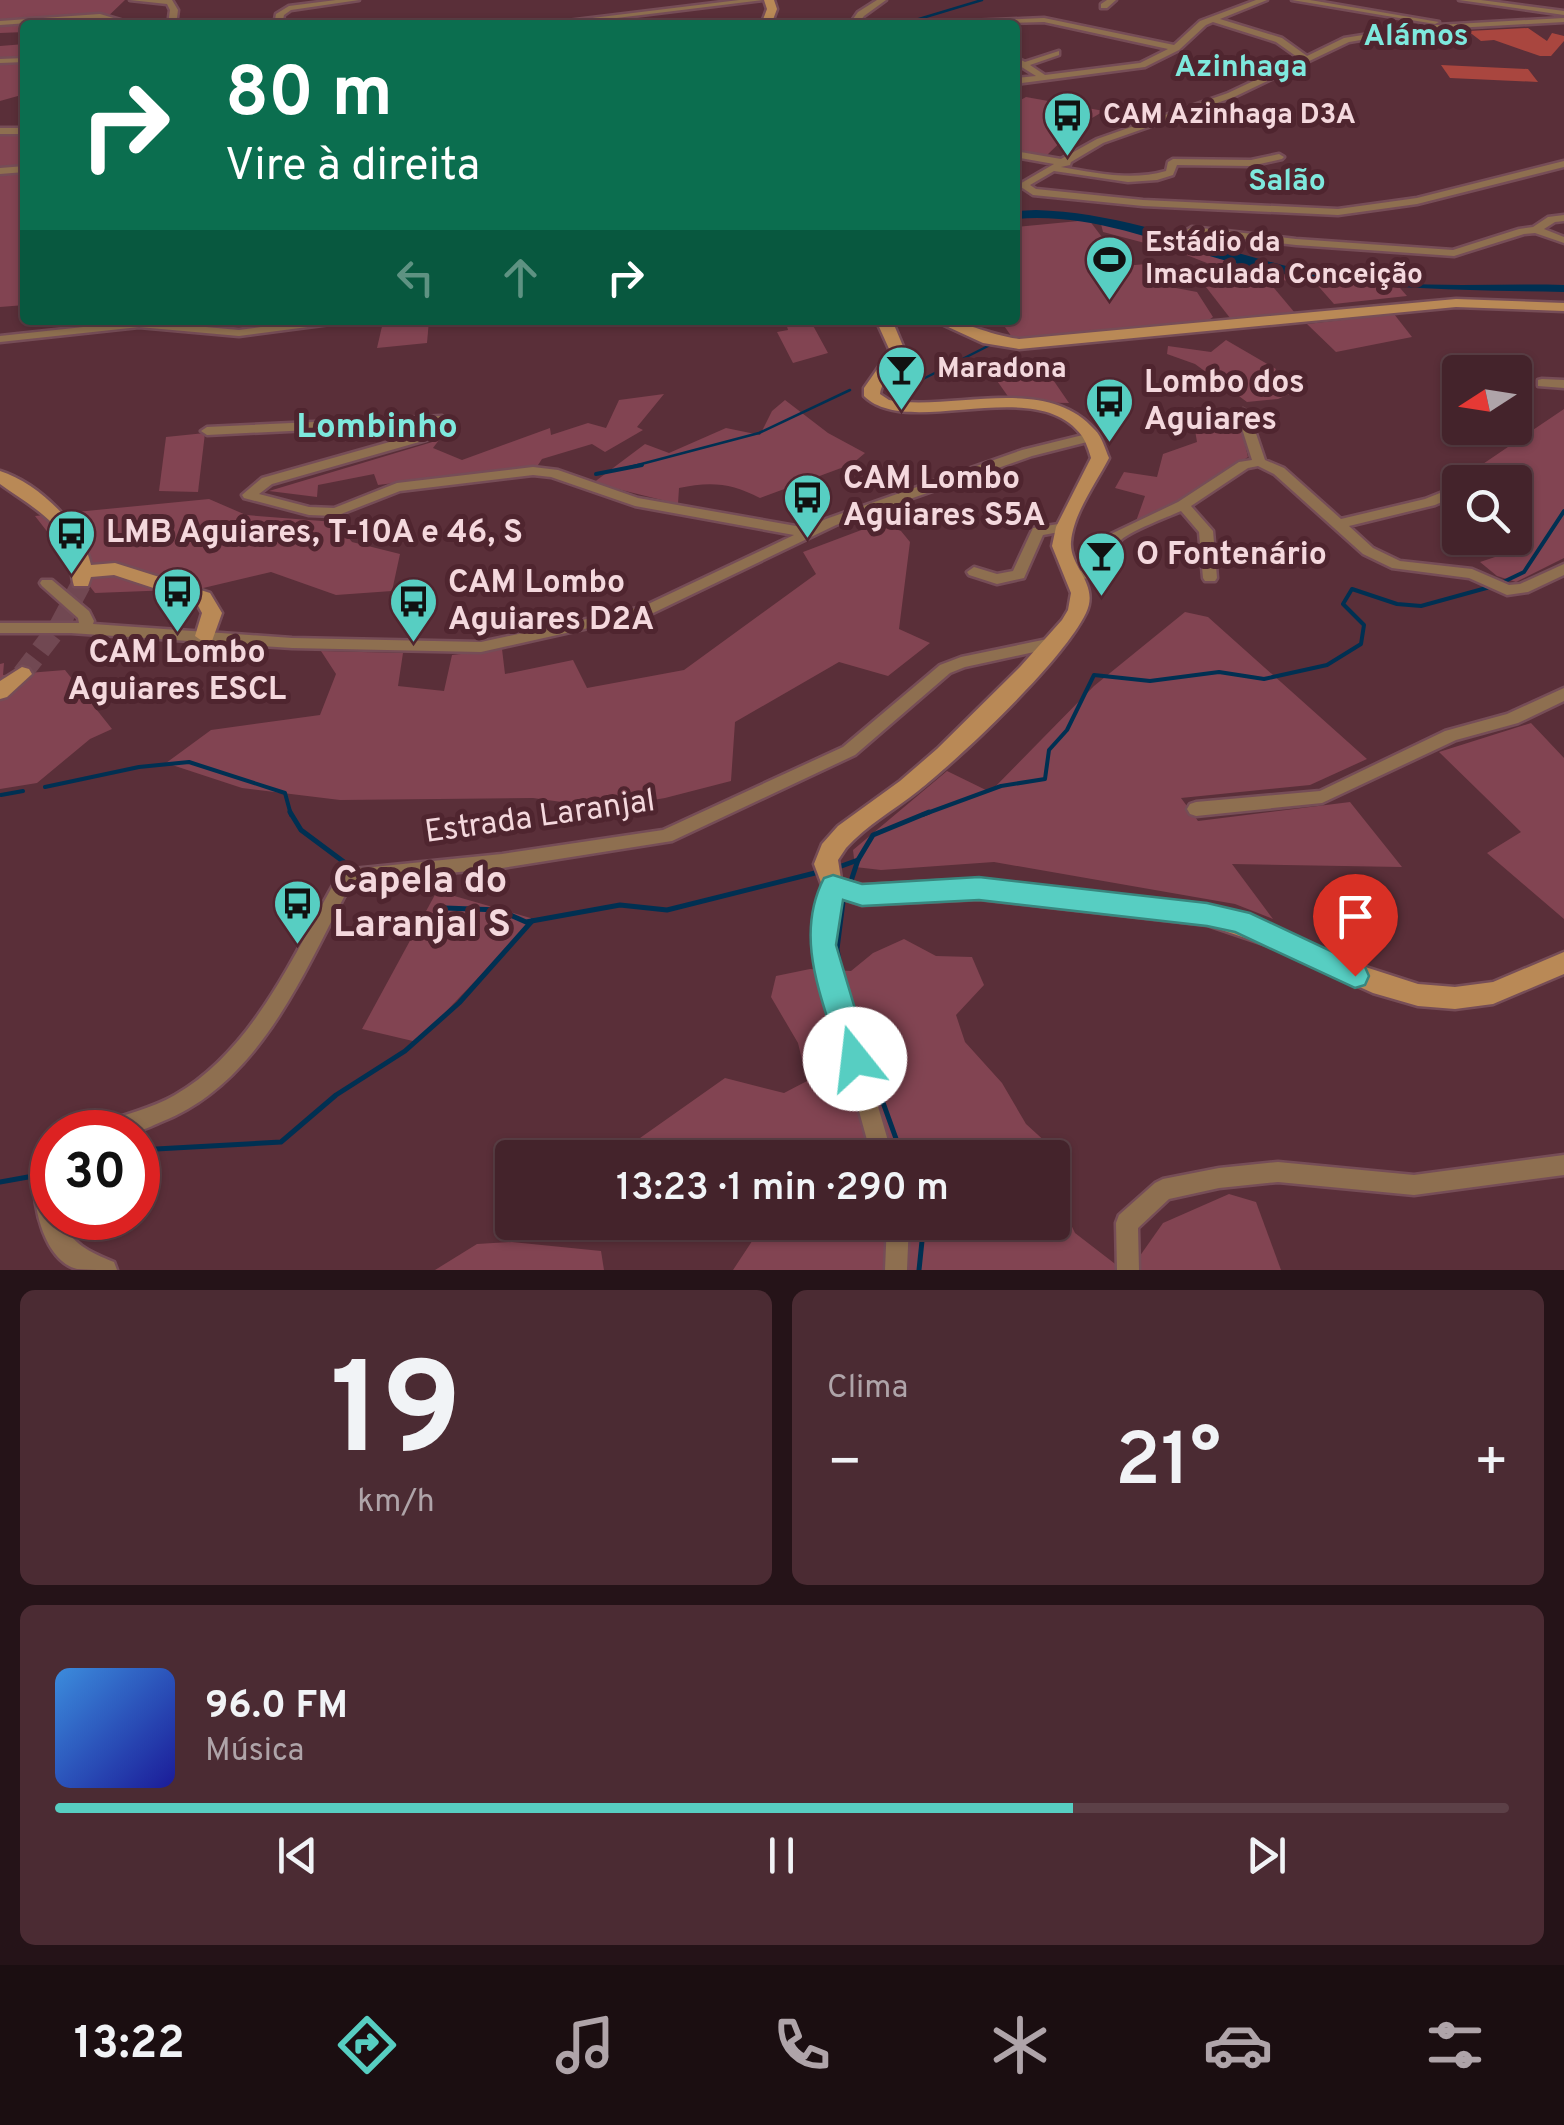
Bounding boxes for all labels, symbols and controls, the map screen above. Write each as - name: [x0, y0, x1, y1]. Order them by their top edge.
- district label: Alámos: [1364, 19, 1468, 56]
- district label: Azinhaga: [1175, 50, 1307, 87]
- text: 80 m: [225, 52, 393, 141]
- icon: right: [60, 60, 190, 190]
- bus stop icon: CAM Azinhaga D3A: [1042, 90, 1094, 158]
- place label: CAM Azinhaga D3A: [1103, 98, 1356, 134]
- text: Vire à direita: [225, 139, 480, 196]
- district label: Salão: [1248, 164, 1326, 201]
- place label: Estádio da Imaculada Conceição: [1145, 226, 1423, 294]
- sports icon: Estádio da Imaculada Conceição: [1084, 234, 1136, 302]
- icon: left: [388, 250, 443, 305]
- icon: ahead: [493, 250, 548, 305]
- icon: right: [598, 250, 653, 305]
- bar icon: Maradona: [876, 344, 928, 412]
- place label: Maradona: [937, 352, 1067, 388]
- north arrow: [1442, 355, 1532, 445]
- map controls: [1442, 355, 1532, 555]
- place label: Lombo dos Aguiares: [1144, 364, 1305, 441]
- bus stop icon: Lombo dos Aguiares: [1083, 376, 1135, 444]
- district label: Lombinho: [296, 406, 458, 450]
- place label: CAM Lombo Aguiares S5A: [843, 460, 1045, 537]
- button: search: [1442, 465, 1532, 555]
- bus stop icon: CAM Lombo Aguiares S5A: [782, 472, 834, 540]
- bus stop icon: LMB Aguiares, T-10A e 46, S: [45, 508, 97, 576]
- place label: LMB Aguiares, T-10A e 46, S: [106, 514, 523, 554]
- bar icon: O Fontenário: [1075, 530, 1127, 598]
- place label: O Fontenário: [1136, 536, 1327, 576]
- place label: CAM Lombo Aguiares D2A: [448, 564, 654, 641]
- bus stop icon: CAM Lombo Aguiares ESCL: [151, 566, 203, 634]
- bus stop icon: CAM Lombo Aguiares D2A: [387, 576, 439, 644]
- place label: CAM Lombo Aguiares ESCL: [68, 634, 286, 711]
- street label: Estrada Laranjal: [422, 782, 658, 854]
- place label: Capela do Laranjal S: [333, 858, 511, 951]
- pin: [1313, 874, 1398, 977]
- bus stop icon: Capela do Laranjal S: [272, 878, 324, 946]
- icon: arrive: [1328, 889, 1383, 944]
- position arrow: [803, 1007, 907, 1111]
- speed limit sign: 30: [30, 1110, 160, 1240]
- text: 13:23 · 1 min · 290 m: [616, 1165, 949, 1214]
- text: 19: [330, 1335, 462, 1500]
- text: Clima: [827, 1369, 908, 1409]
- text: 21°: [1115, 1417, 1221, 1512]
- text: −: [827, 1430, 862, 1500]
- text: +: [1474, 1430, 1509, 1500]
- text: km/h: [357, 1483, 435, 1523]
- text: 96.0 FM: [205, 1683, 348, 1732]
- text: Música: [205, 1732, 304, 1772]
- icon: previous: [270, 1828, 325, 1883]
- icon: pause: [754, 1828, 809, 1883]
- icon: next: [1239, 1828, 1294, 1883]
- icon: directions: [332, 2010, 402, 2080]
- icon: music: [550, 2010, 620, 2080]
- icon: phone: [767, 2010, 837, 2080]
- icon: climate: [985, 2010, 1055, 2080]
- icon: car: [1203, 2010, 1273, 2080]
- icon: filters: [1420, 2010, 1490, 2080]
- text: 13:22: [74, 2017, 185, 2074]

